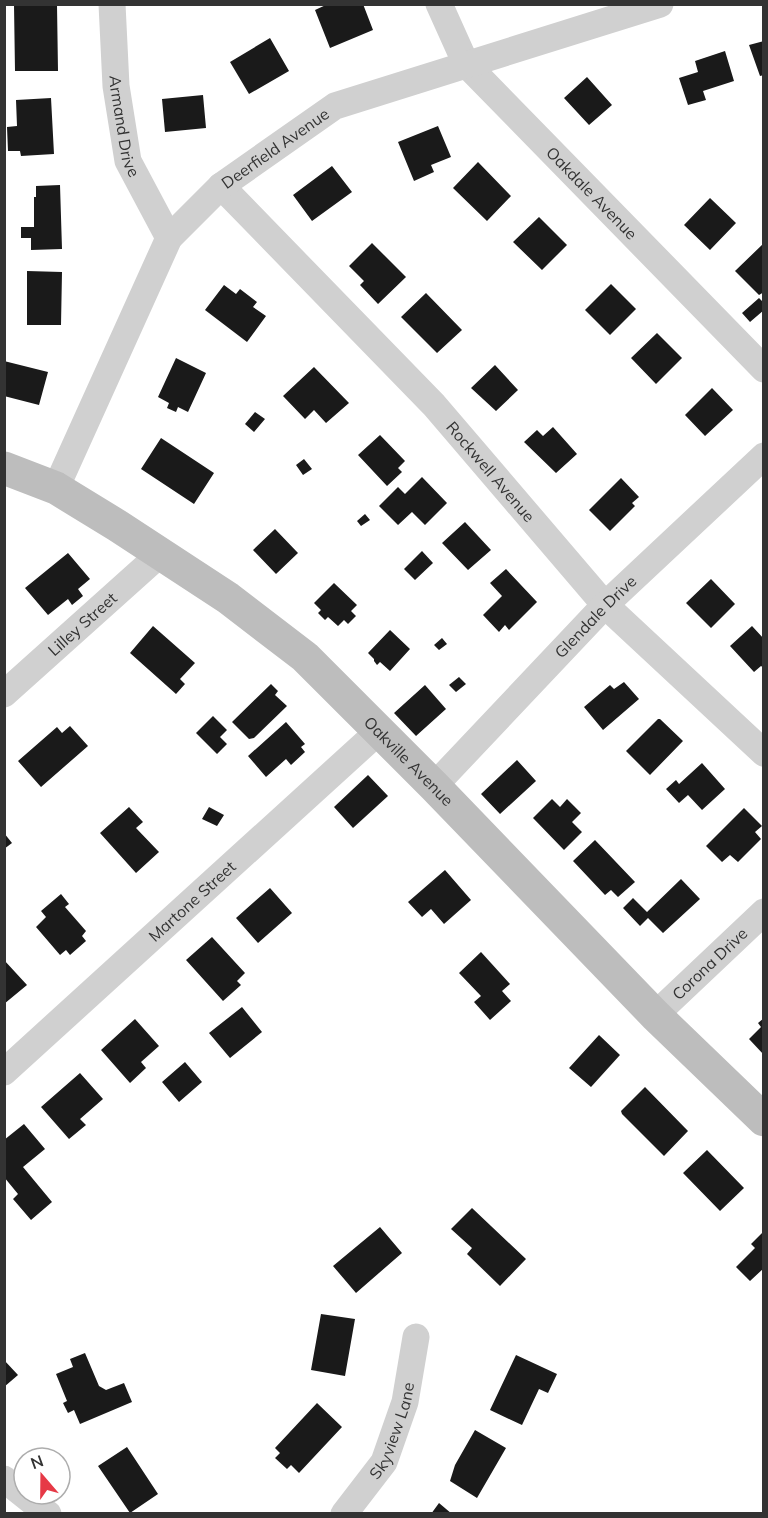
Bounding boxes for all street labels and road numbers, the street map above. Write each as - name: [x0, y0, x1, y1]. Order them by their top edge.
- street label: Armand Drive: [105, 75, 145, 180]
- street label: Deerfield Avenue: [217, 103, 333, 193]
- street label: Oakdale Avenue: [542, 142, 642, 243]
- street label: Rockwell Avenue: [442, 417, 539, 526]
- street label: Glendale Drive: [550, 571, 640, 662]
- street label: Lilley Street: [44, 588, 121, 660]
- street label: Oakville Avenue: [360, 712, 458, 810]
- street label: Martone Street: [144, 856, 240, 946]
- street label: Corona Drive: [668, 923, 751, 1004]
- street label: Skyview Lane: [365, 1381, 418, 1483]

